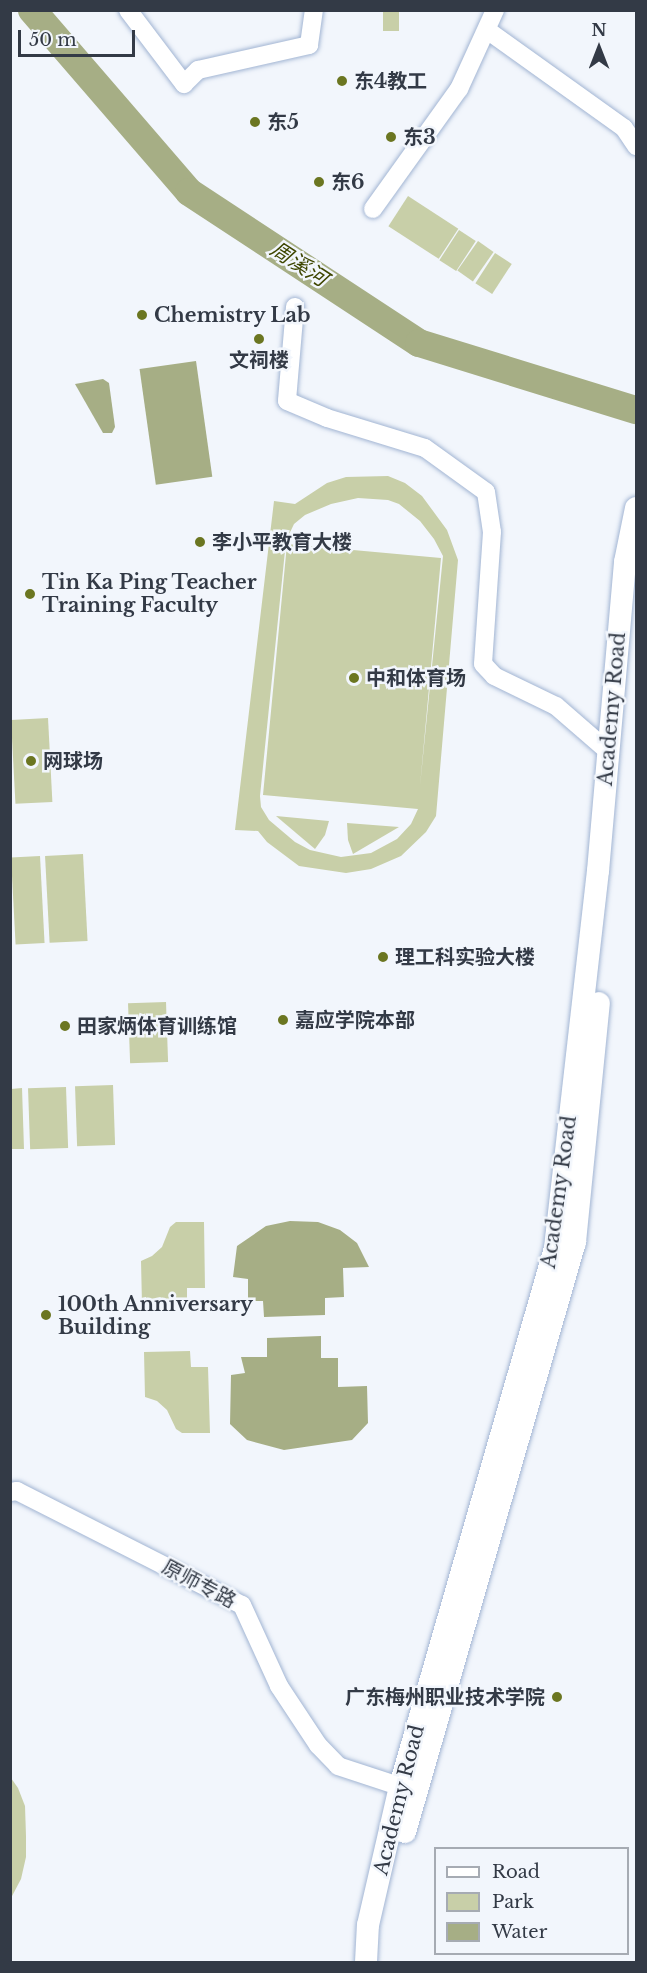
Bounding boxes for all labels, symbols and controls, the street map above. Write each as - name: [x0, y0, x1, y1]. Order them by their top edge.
- scale bar: [21, 18, 138, 56]
- north arrow: [569, 18, 629, 78]
- text: N: [591, 20, 607, 40]
- text: 50 m: [29, 29, 77, 51]
- place label: 东4教工: [354, 69, 427, 93]
- marker: 东4教工: [335, 74, 349, 88]
- place label: 东5: [267, 110, 299, 134]
- marker: 东5: [248, 115, 262, 129]
- place label: 东3: [403, 125, 436, 149]
- marker: 东3: [384, 130, 398, 144]
- place label: 东6: [331, 170, 364, 194]
- marker: 东6: [312, 175, 326, 189]
- water label: 周溪河: [266, 236, 332, 292]
- place label: Chemistry Lab: [154, 303, 311, 327]
- marker: Chemistry Lab: [135, 308, 149, 322]
- marker: 文祠楼: [252, 332, 266, 346]
- place label: 文祠楼: [229, 348, 289, 372]
- place label: 李小平教育大楼: [212, 530, 352, 554]
- marker: 李小平教育大楼: [193, 535, 207, 549]
- place label: Tin Ka Ping Teacher Training Faculty: [42, 570, 258, 617]
- marker: Tin Ka Ping Teacher Training Faculty: [23, 587, 37, 601]
- street label: Academy Road: [593, 631, 631, 787]
- place label: 中和体育场: [366, 666, 466, 690]
- marker: 中和体育场: [347, 671, 361, 685]
- place label: 网球场: [43, 749, 103, 773]
- marker: 网球场: [24, 754, 38, 768]
- place label: 理工科实验大楼: [395, 945, 535, 969]
- marker: 理工科实验大楼: [376, 950, 390, 964]
- place label: 嘉应学院本部: [295, 1008, 415, 1032]
- marker: 嘉应学院本部: [276, 1013, 290, 1027]
- place label: 田家炳体育训练馆: [77, 1014, 237, 1038]
- marker: 田家炳体育训练馆: [58, 1019, 72, 1033]
- street label: Academy Road: [536, 1114, 582, 1270]
- place label: 100th Anniversary Building: [58, 1292, 254, 1339]
- marker: 100th Anniversary Building: [39, 1308, 53, 1322]
- street label: 原师专路: [158, 1555, 240, 1613]
- place label: 广东梅州职业技术学院: [345, 1685, 545, 1709]
- marker: 广东梅州职业技术学院: [550, 1690, 564, 1704]
- street label: Academy Road: [369, 1722, 429, 1878]
- legend: [434, 1847, 629, 1955]
- text: Road: [492, 1861, 540, 1883]
- text: Park: [492, 1891, 534, 1913]
- text: Water: [492, 1921, 547, 1943]

